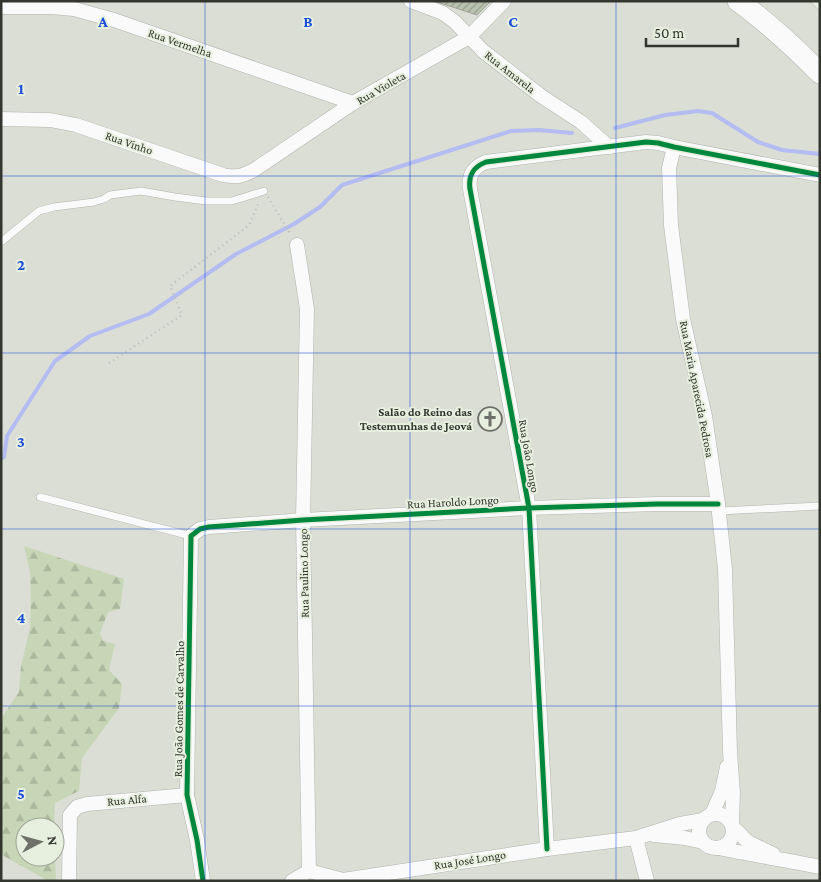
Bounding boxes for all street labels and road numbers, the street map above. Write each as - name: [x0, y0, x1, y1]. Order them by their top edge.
- street label: Rua Vermelha: [146, 26, 214, 61]
- street label: Rua Amarela: [482, 48, 539, 96]
- street label: Rua Violeta: [354, 68, 408, 108]
- street label: Rua Vinho: [103, 128, 155, 158]
- street label: Rua Maria Aparecida Pedrosa: [677, 319, 717, 459]
- street label: Rua João Longo: [516, 418, 542, 494]
- street label: Rua Haroldo Longo: [407, 493, 499, 511]
- street label: Rua Paulino Longo: [296, 528, 312, 618]
- street label: Rua João Gomes de Carvalho: [171, 641, 187, 777]
- street label: Rua Alfa: [107, 791, 148, 809]
- street label: Rua José Longo: [433, 847, 507, 873]

